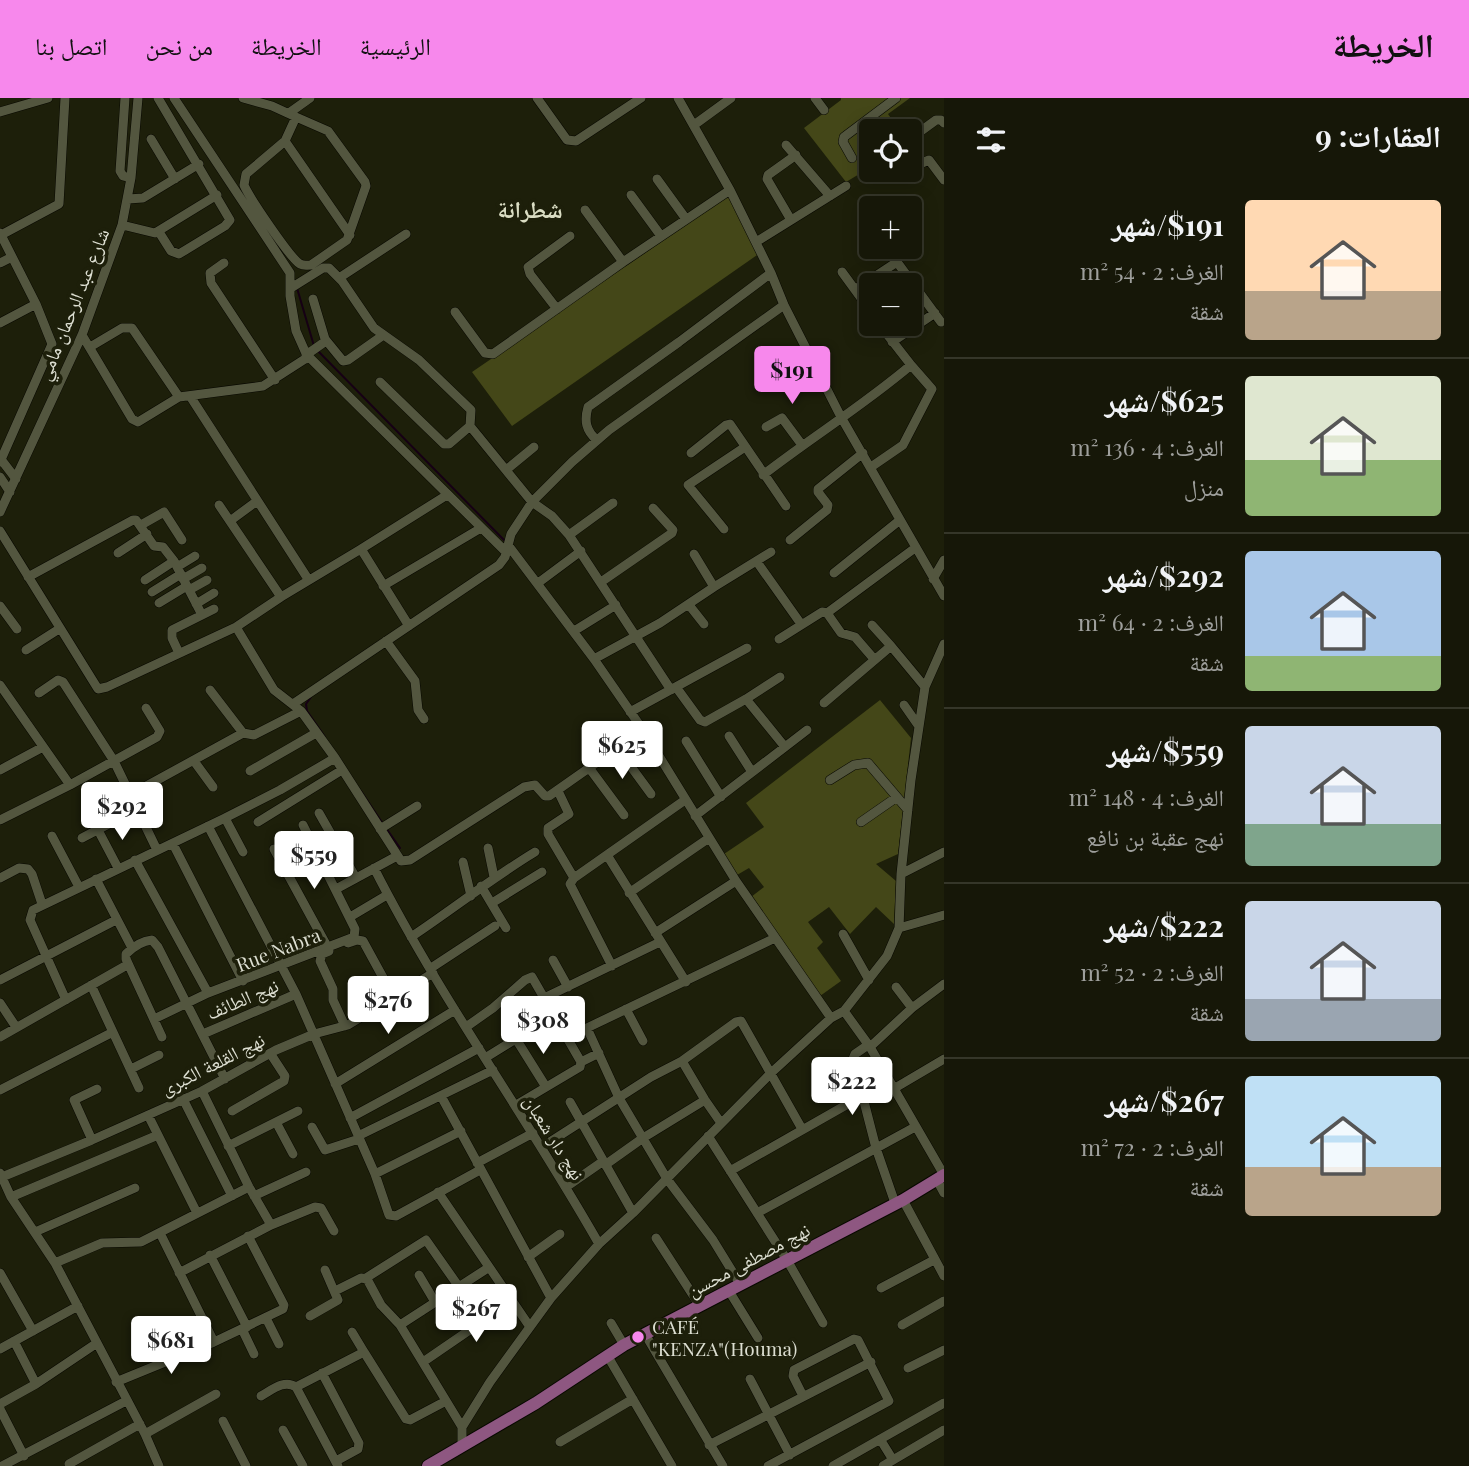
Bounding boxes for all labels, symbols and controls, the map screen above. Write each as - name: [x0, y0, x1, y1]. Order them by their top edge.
- text: الخريطة: [1333, 21, 1434, 65]
- text: اتصل بنا: [35, 29, 107, 61]
- text: من نحن: [145, 29, 213, 61]
- text: الخريطة: [251, 29, 322, 61]
- text: الرئيسية: [360, 29, 431, 61]
- text: العقارات: 9: [1315, 115, 1441, 155]
- map controls: [859, 119, 922, 336]
- button: locate: [859, 119, 922, 182]
- icon: filters: [972, 121, 1010, 159]
- district label: شطرانة: [498, 193, 563, 224]
- button: +: [859, 196, 922, 259]
- text: $191/شهر: [1111, 204, 1224, 244]
- street label: شارع عبد الرحمان مامي: [30, 224, 118, 385]
- icon: home: [1301, 228, 1385, 312]
- text: الغرف: 2 · 54 m²: [1080, 255, 1224, 286]
- button: −: [859, 273, 922, 336]
- text: شقة: [1190, 295, 1224, 326]
- pin: $191: [751, 346, 833, 406]
- text: $191: [770, 353, 814, 384]
- text: $625/شهر: [1105, 380, 1224, 420]
- icon: home: [1301, 404, 1385, 488]
- text: الغرف: 4 · 136 m²: [1070, 431, 1224, 462]
- text: منزل: [1184, 471, 1224, 502]
- text: $292/شهر: [1103, 555, 1224, 595]
- icon: home: [1301, 579, 1385, 663]
- text: الغرف: 2 · 64 m²: [1078, 606, 1224, 637]
- text: شقة: [1190, 646, 1224, 677]
- pin: $625: [581, 722, 663, 781]
- text: $625: [598, 728, 646, 759]
- text: $559/شهر: [1107, 730, 1224, 770]
- icon: home: [1301, 754, 1385, 838]
- text: الغرف: 4 · 148 m²: [1069, 781, 1224, 812]
- pin: $292: [81, 782, 163, 842]
- text: $292: [97, 789, 147, 820]
- text: نهج عقبة بن نافع: [1086, 821, 1224, 852]
- pin: $559: [273, 832, 355, 891]
- text: $559: [290, 838, 338, 869]
- text: $222/شهر: [1104, 905, 1224, 945]
- street label: Rue Nabra: [232, 921, 325, 977]
- icon: home: [1301, 929, 1385, 1013]
- text: الغرف: 2 · 52 m²: [1080, 956, 1224, 987]
- street label: نهج الطائف: [202, 971, 282, 1026]
- pin: $276: [347, 976, 429, 1036]
- text: $276: [364, 983, 412, 1014]
- pin: $308: [502, 996, 584, 1056]
- text: شقة: [1190, 996, 1224, 1027]
- text: $308: [517, 1003, 569, 1034]
- street label: نهج القلعة الكبرى: [155, 1026, 269, 1101]
- pin: $222: [811, 1058, 893, 1117]
- text: $222: [827, 1064, 877, 1095]
- text: $267/شهر: [1105, 1080, 1224, 1120]
- street label: نهج دار شعبان: [518, 1089, 592, 1185]
- icon: home: [1301, 1104, 1385, 1188]
- text: الغرف: 2 · 72 m²: [1081, 1131, 1224, 1162]
- text: شقة: [1190, 1171, 1224, 1202]
- street label: نهج مصطفى محسن: [682, 1216, 814, 1303]
- pin: $267: [435, 1284, 517, 1344]
- text: $267: [452, 1291, 500, 1322]
- place label: CAFÉ "KENZA"(Houma): [652, 1313, 797, 1361]
- pin: $681: [130, 1316, 212, 1376]
- text: $681: [147, 1323, 195, 1354]
- marker: CAFÉ "KENZA"(Houma): [630, 1329, 646, 1345]

